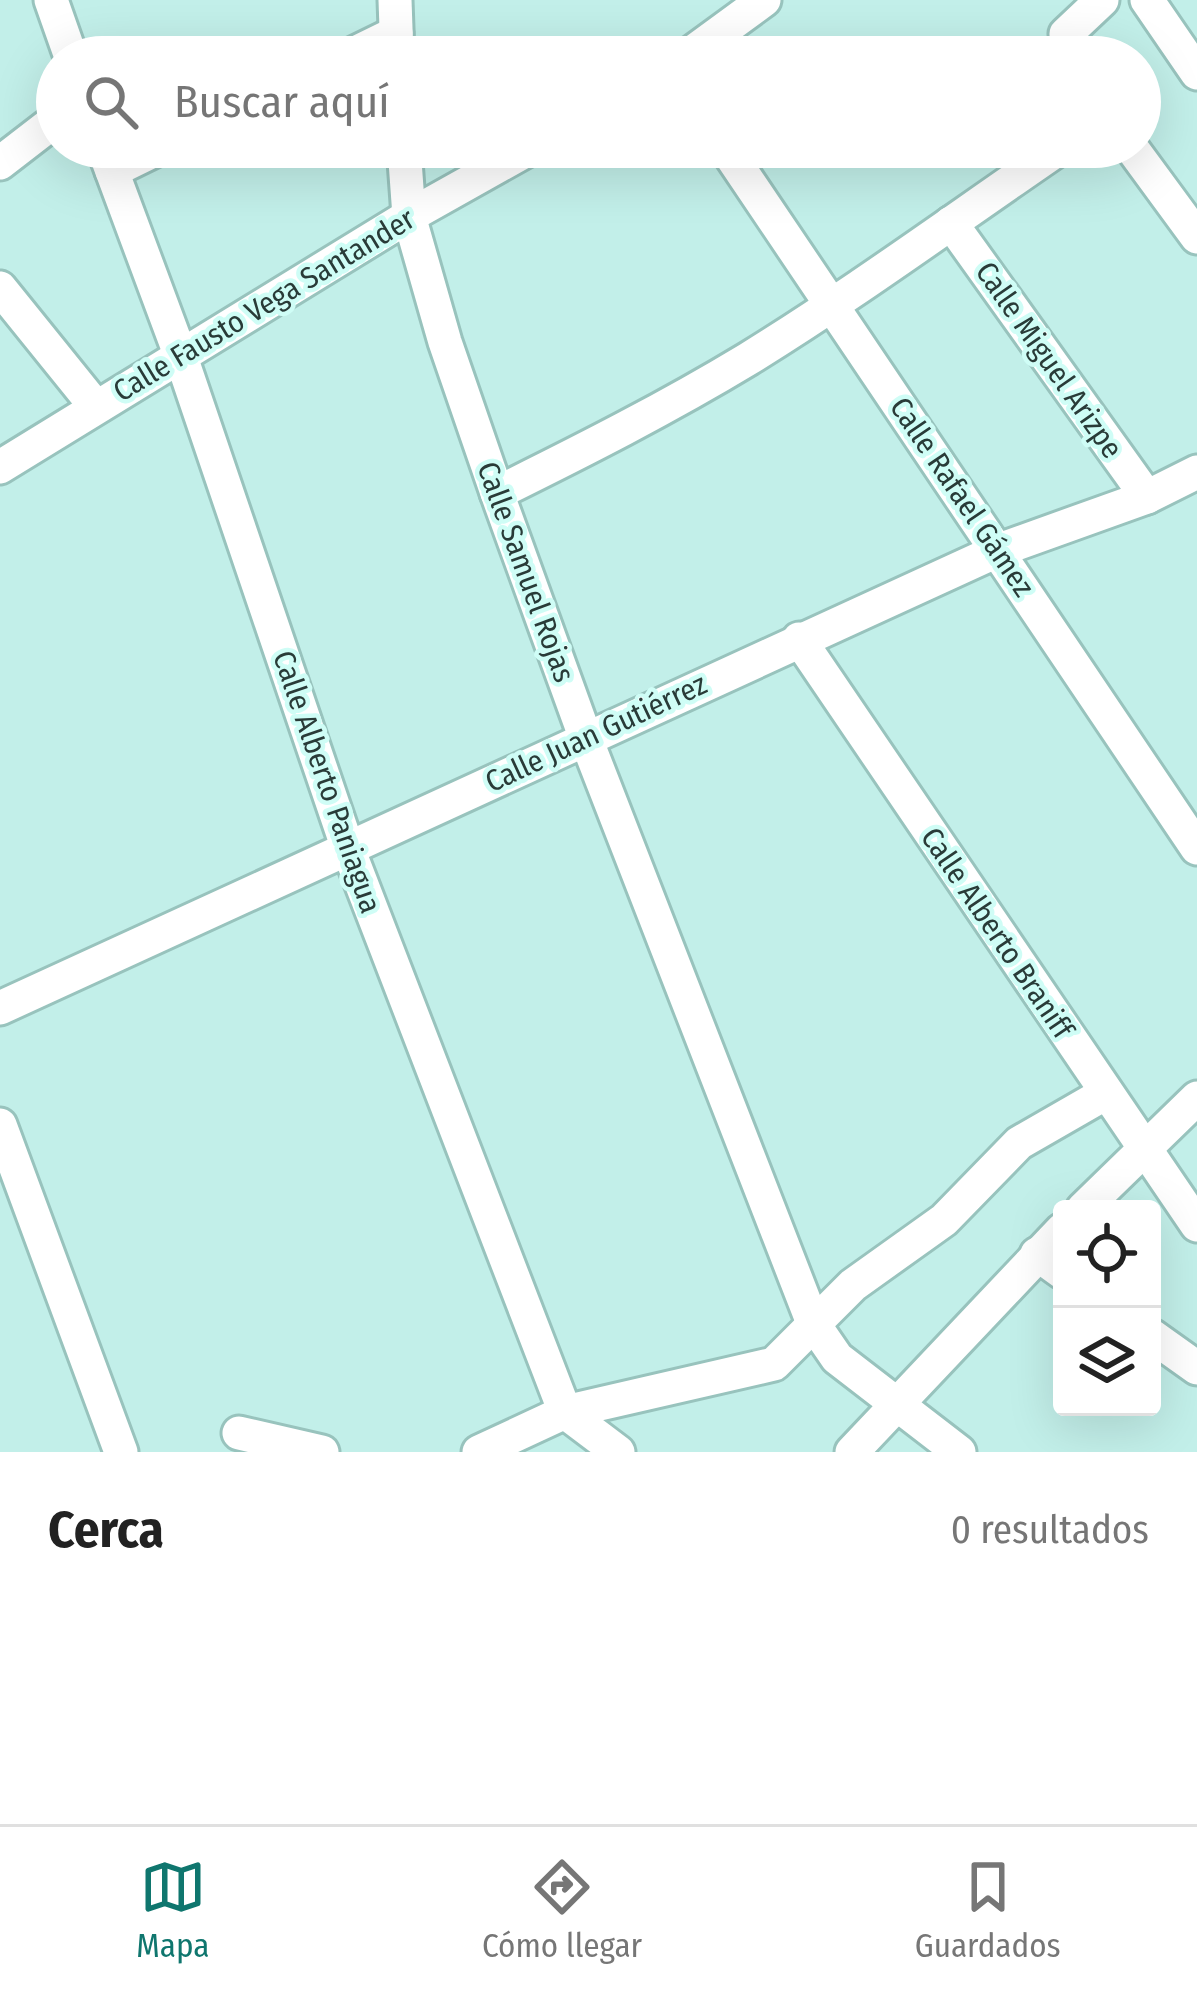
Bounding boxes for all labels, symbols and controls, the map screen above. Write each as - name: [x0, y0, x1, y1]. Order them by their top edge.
- search box: [36, 36, 1161, 168]
- icon: search: [78, 69, 144, 135]
- text: Buscar aquí: [174, 75, 390, 129]
- street label: Calle Fausto Vega Santander: [107, 200, 422, 409]
- street label: Calle Miguel Arizpe: [968, 255, 1130, 465]
- street label: Calle Rafael Gámez: [882, 391, 1042, 603]
- street label: Calle Samuel Rojas: [469, 457, 583, 687]
- street label: Calle Alberto Paniagua: [265, 646, 389, 918]
- street label: Calle Juan Gutiérrez: [480, 666, 712, 800]
- street label: Calle Alberto Braniff: [913, 821, 1082, 1047]
- map controls: [1053, 1200, 1161, 1416]
- button: locate: [1053, 1200, 1161, 1308]
- button: layers: [1053, 1308, 1161, 1416]
- text: Cerca: [48, 1499, 164, 1561]
- text: 0 resultados: [951, 1507, 1149, 1553]
- tab: Mapa: [136, 1854, 209, 1966]
- tab: Cómo llegar: [482, 1854, 642, 1966]
- tab: Guardados: [915, 1854, 1061, 1966]

